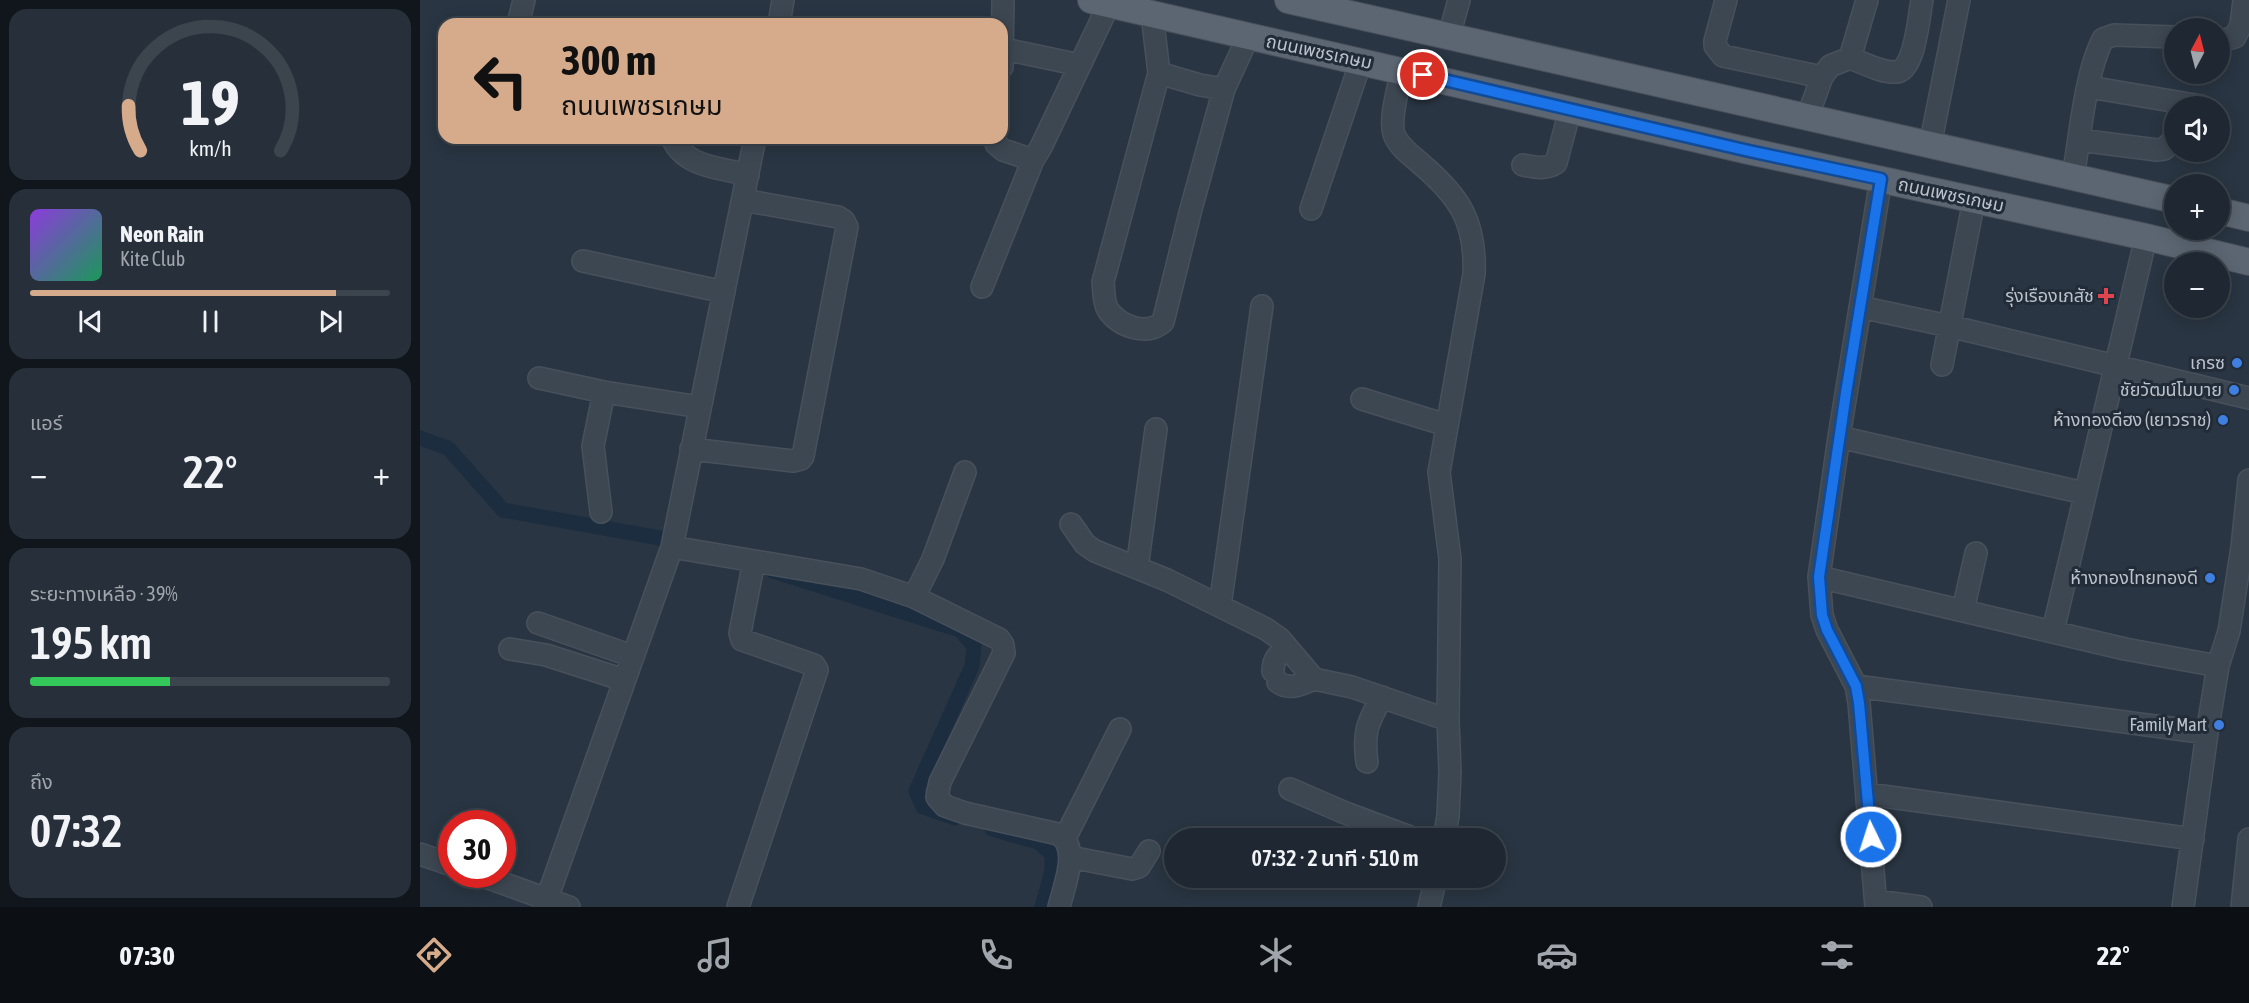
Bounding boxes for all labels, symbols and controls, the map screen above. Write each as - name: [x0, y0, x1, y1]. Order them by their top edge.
- north arrow: [2164, 18, 2230, 84]
- map controls: [2164, 18, 2230, 318]
- street label: ถนนเพชรเกษม: [1264, 30, 1374, 73]
- text: 300 m: [561, 36, 656, 84]
- icon: left: [462, 42, 540, 120]
- pin: [1397, 49, 1448, 100]
- icon: arrive: [1406, 58, 1439, 91]
- text: 19: [181, 67, 239, 138]
- text: ถนนเพชรเกษม: [561, 90, 723, 121]
- button: sound: [2164, 96, 2230, 162]
- text: km/h: [189, 137, 231, 162]
- street label: ถนนเพชรเกษม: [1896, 173, 2006, 216]
- button: +: [2164, 174, 2230, 240]
- text: Neon Rain: [120, 221, 204, 247]
- text: Kite Club: [120, 247, 185, 270]
- button: −: [2164, 252, 2230, 318]
- place label: รุ่งเรืองเภสัช: [2005, 285, 2094, 307]
- marker: รุ่งเรืองเภสัช: [2099, 289, 2113, 303]
- icon: previous: [74, 305, 107, 338]
- icon: pause: [194, 305, 227, 338]
- icon: next: [314, 305, 347, 338]
- place label: เกรซ: [2190, 352, 2225, 373]
- marker: เกรซ: [2230, 356, 2244, 370]
- place label: ชัยวัฒน์โมบาย: [2120, 379, 2222, 400]
- marker: ชัยวัฒน์โมบาย: [2227, 383, 2241, 397]
- place label: ห้างทองดีฮง (เยาวราช): [2053, 409, 2211, 430]
- text: แอร์: [30, 411, 62, 434]
- marker: ห้างทองดีฮง (เยาวราช): [2216, 413, 2230, 427]
- text: 22°: [183, 446, 237, 498]
- text: −: [30, 454, 47, 492]
- text: +: [373, 454, 390, 492]
- place label: ห้างทองไทยทองดี: [2070, 567, 2198, 588]
- marker: ห้างทองไทยทองดี: [2203, 571, 2217, 585]
- text: ระยะทางเหลือ · 39%: [30, 582, 178, 605]
- text: 195 km: [30, 617, 152, 669]
- place label: Family Mart: [2129, 714, 2207, 735]
- marker: Family Mart: [2212, 718, 2226, 732]
- text: ถึง: [30, 770, 53, 793]
- text: 07:32: [30, 805, 123, 857]
- position arrow: [1839, 805, 1903, 869]
- speed limit sign: 30: [438, 810, 516, 888]
- text: 07:32 · 2 นาที · 510 m: [1251, 845, 1419, 871]
- icon: directions: [413, 934, 455, 976]
- icon: music: [694, 934, 736, 976]
- icon: phone: [975, 934, 1017, 976]
- icon: climate: [1255, 934, 1297, 976]
- icon: car: [1536, 934, 1578, 976]
- icon: filters: [1816, 934, 1858, 976]
- text: 07:30: [119, 940, 175, 971]
- text: 22°: [2097, 940, 2130, 971]

